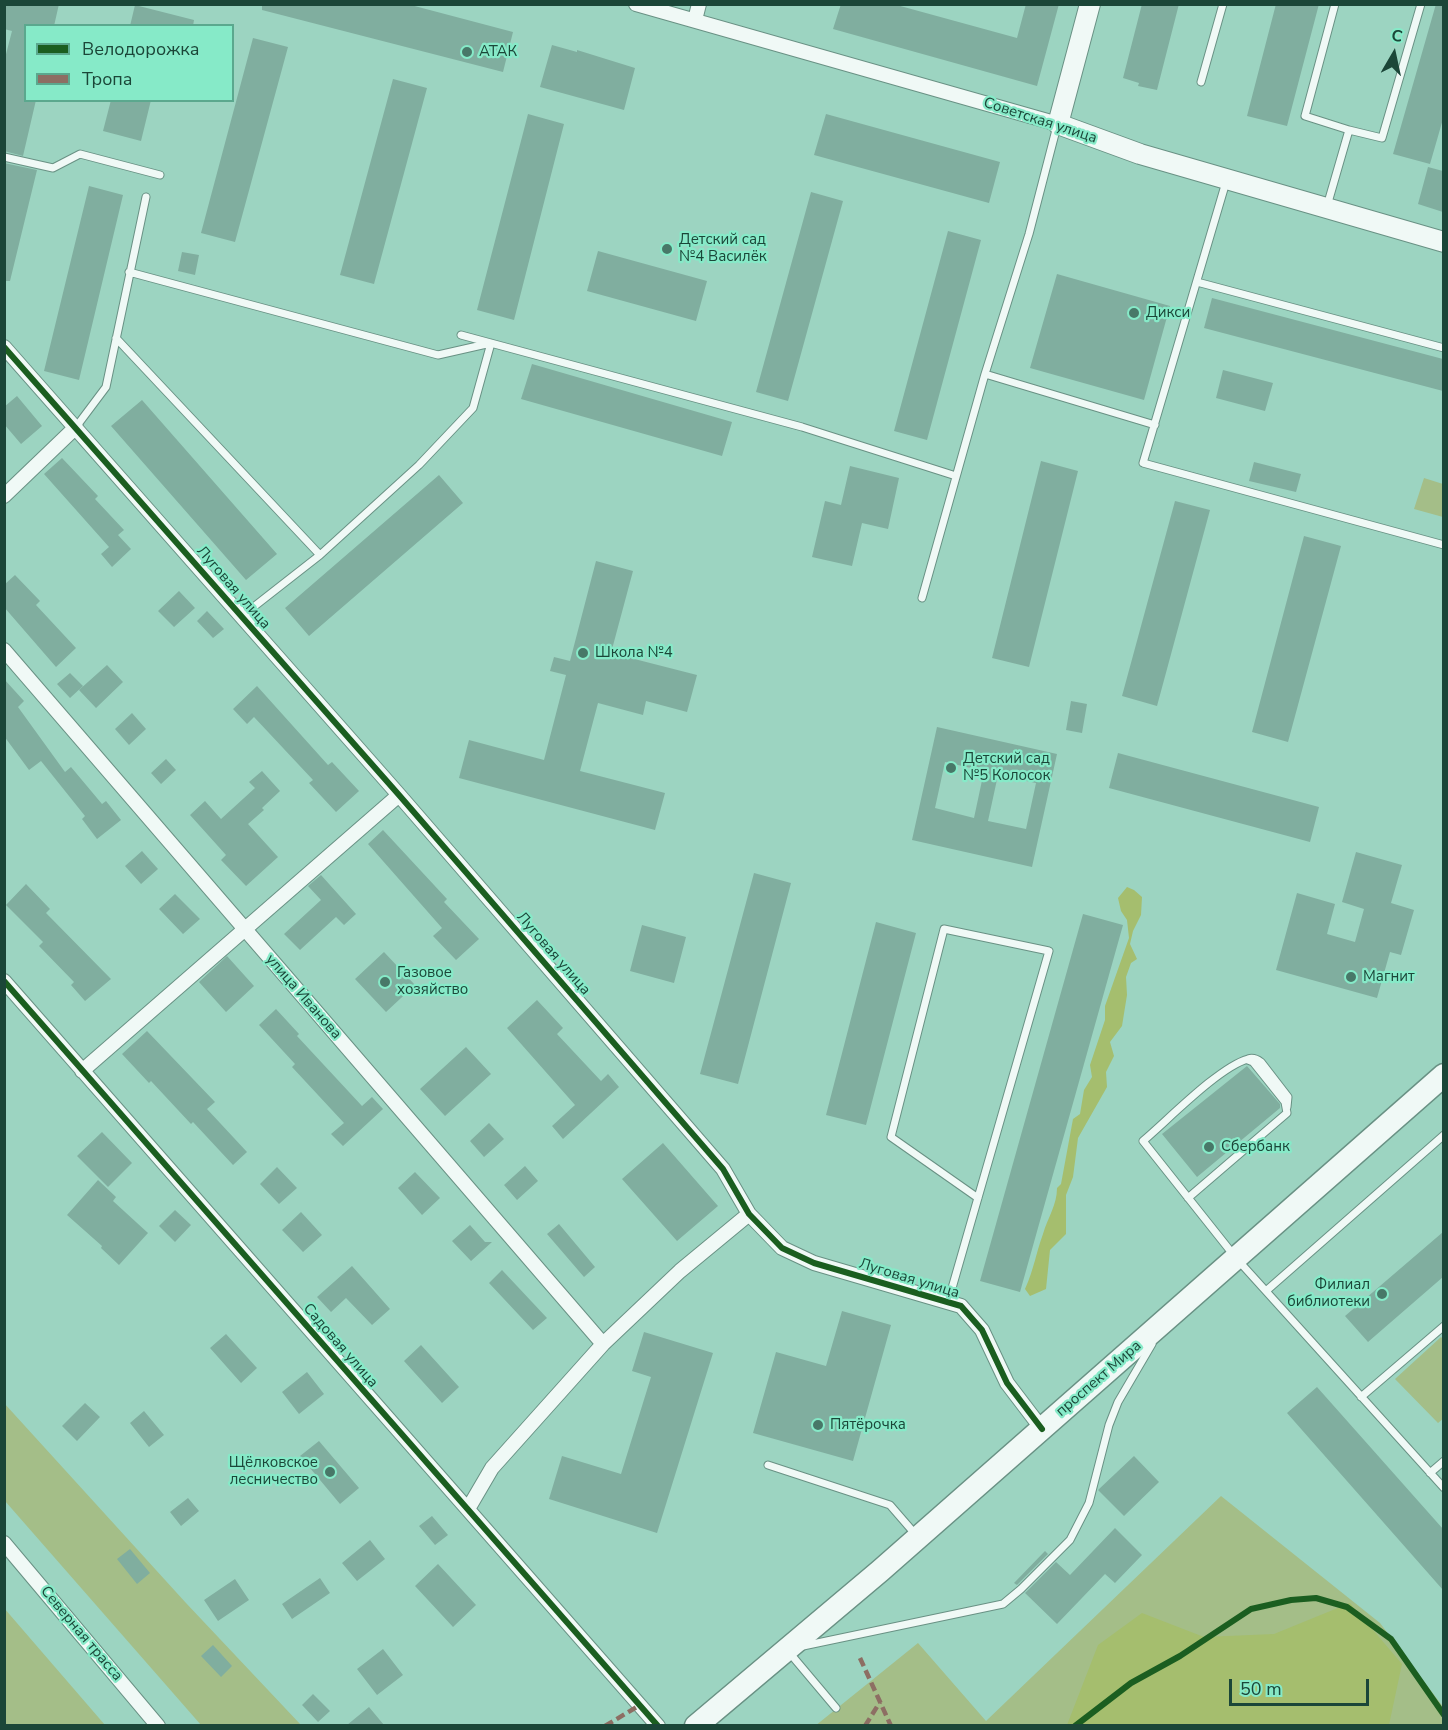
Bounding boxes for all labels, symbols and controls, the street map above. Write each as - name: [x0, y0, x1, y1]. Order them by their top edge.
- legend: [24, 24, 234, 102]
- north arrow: [1364, 24, 1424, 84]
- text: С: [1390, 25, 1404, 48]
- text: Велодорожка: [82, 37, 199, 61]
- place label: АТАК: [479, 43, 517, 61]
- marker: АТАК: [460, 45, 474, 59]
- text: Тропа: [82, 67, 133, 91]
- street label: Советская улица: [981, 94, 1099, 148]
- place label: Детский сад №4 Василёк: [679, 231, 767, 266]
- marker: Детский сад №4 Василёк: [660, 242, 674, 256]
- place label: Дикси: [1146, 304, 1190, 322]
- marker: Дикси: [1127, 306, 1141, 320]
- street label: Луговая улица: [192, 543, 274, 633]
- place label: Школа №4: [595, 644, 673, 662]
- marker: Школа №4: [576, 646, 590, 660]
- place label: Детский сад №5 Колосок: [963, 750, 1050, 785]
- marker: Детский сад №5 Колосок: [944, 761, 958, 775]
- street label: Луговая улица: [512, 909, 594, 999]
- street label: улица Иванова: [261, 951, 345, 1043]
- place label: Газовое хозяйство: [397, 964, 468, 999]
- place label: Магнит: [1363, 968, 1415, 986]
- marker: Магнит: [1344, 970, 1358, 984]
- marker: Газовое хозяйство: [378, 975, 392, 989]
- place label: Сбербанк: [1221, 1138, 1290, 1156]
- marker: Сбербанк: [1202, 1140, 1216, 1154]
- street label: Луговая улица: [857, 1255, 961, 1303]
- place label: Филиал библиотеки: [1287, 1276, 1370, 1311]
- marker: Филиал библиотеки: [1375, 1287, 1389, 1301]
- street label: Садовая улица: [299, 1300, 381, 1392]
- street label: проспект Мира: [1053, 1337, 1145, 1421]
- place label: Пятёрочка: [830, 1416, 906, 1434]
- marker: Пятёрочка: [811, 1418, 825, 1432]
- place label: Щёлковское лесничество: [229, 1454, 318, 1489]
- marker: Щёлковское лесничество: [323, 1465, 337, 1479]
- street label: Северная трасса: [36, 1583, 126, 1685]
- scale bar: [1232, 1667, 1372, 1705]
- text: 50 m: [1240, 1677, 1282, 1701]

